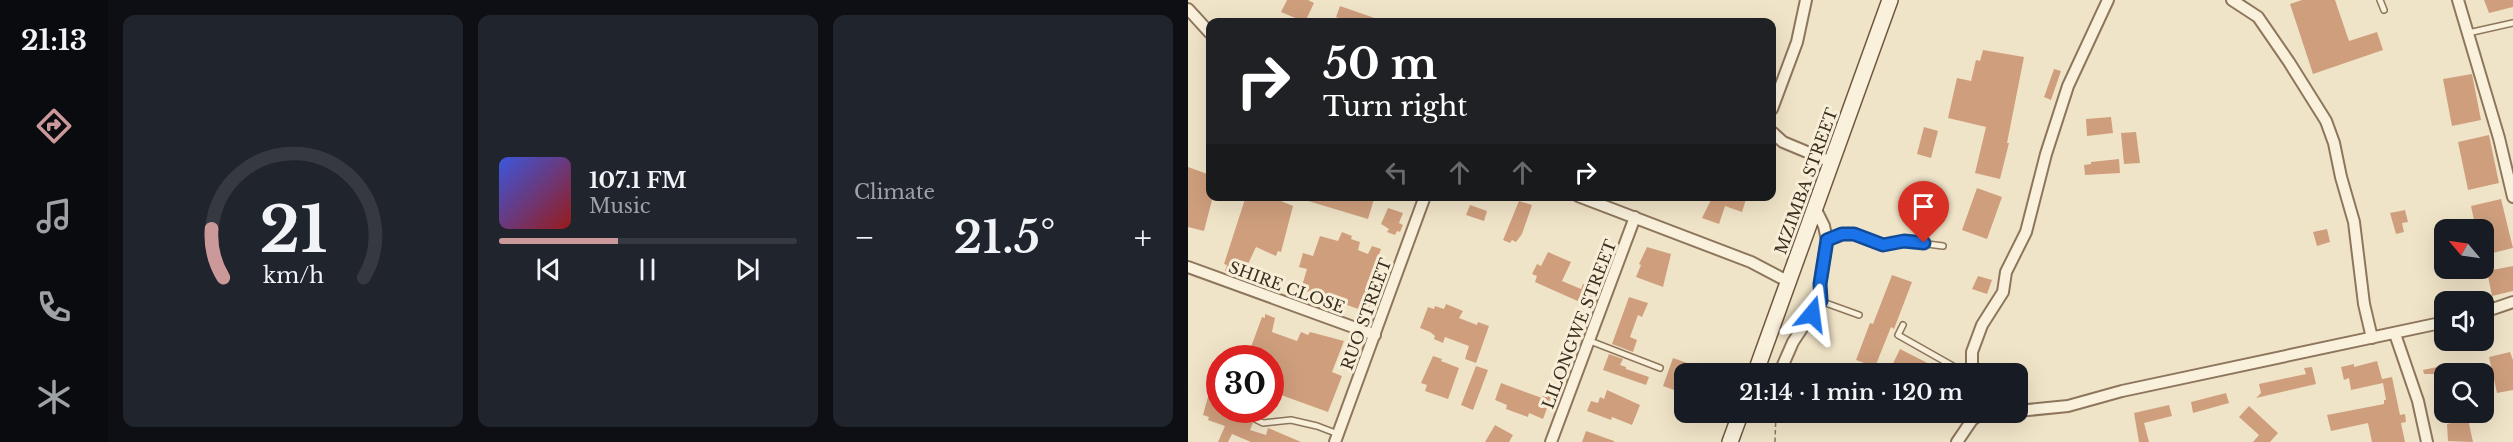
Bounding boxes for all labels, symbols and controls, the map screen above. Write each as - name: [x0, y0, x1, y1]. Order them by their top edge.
- text: 21:13: [21, 24, 87, 57]
- text: 50 m: [1323, 38, 1437, 90]
- icon: right: [1224, 42, 1302, 120]
- text: Turn right: [1323, 90, 1467, 123]
- icon: directions: [33, 105, 75, 147]
- street label: MZIMBA STREET: [1770, 105, 1842, 257]
- icon: left: [1380, 156, 1413, 189]
- icon: ahead: [1443, 156, 1476, 189]
- icon: ahead: [1506, 156, 1539, 189]
- icon: right: [1569, 156, 1602, 189]
- text: 107.1 FM: [589, 167, 687, 194]
- text: Climate: [854, 180, 935, 204]
- pin: [1898, 181, 1949, 243]
- icon: arrive: [1907, 190, 1940, 223]
- text: 21: [259, 191, 327, 269]
- text: Music: [589, 194, 650, 218]
- icon: music: [33, 195, 75, 237]
- text: 21.5°: [953, 209, 1055, 265]
- text: −: [854, 217, 875, 258]
- text: +: [1134, 217, 1152, 258]
- north arrow: [2434, 219, 2494, 279]
- map controls: [2434, 219, 2494, 423]
- street label: LILONGWE STREET: [1538, 237, 1621, 411]
- icon: previous: [532, 253, 565, 286]
- icon: pause: [631, 253, 664, 286]
- icon: next: [731, 253, 764, 286]
- street label: RUO STREET: [1337, 255, 1396, 373]
- street label: SHIRE CLOSE: [1226, 257, 1348, 317]
- text: km/h: [263, 262, 324, 289]
- position arrow: [1780, 282, 1844, 346]
- icon: phone: [33, 286, 75, 328]
- button: sound: [2434, 291, 2494, 351]
- speed limit sign: 30: [1206, 345, 1284, 423]
- button: search: [2434, 363, 2494, 423]
- icon: climate: [33, 376, 75, 418]
- text: 21:14 · 1 min · 120 m: [1739, 379, 1963, 406]

